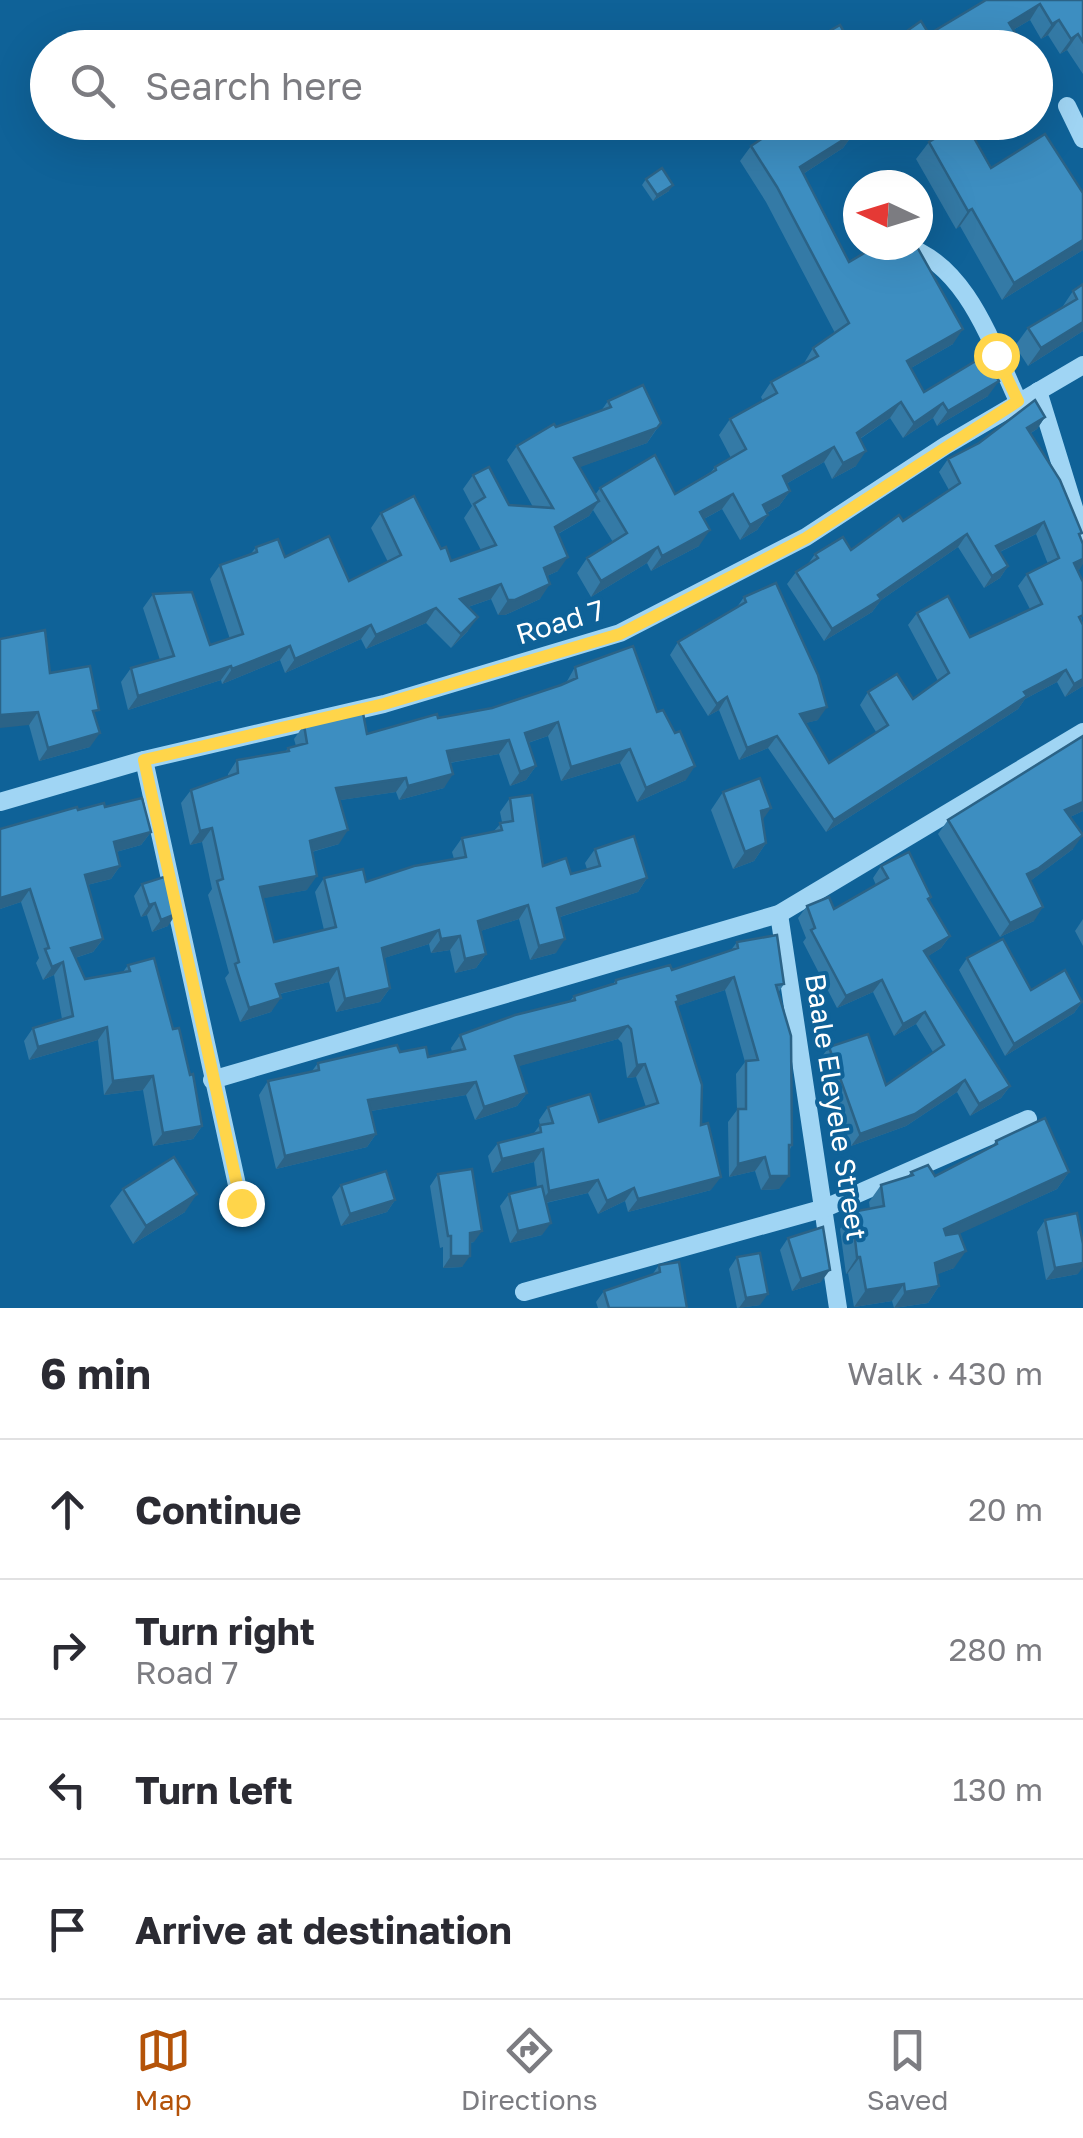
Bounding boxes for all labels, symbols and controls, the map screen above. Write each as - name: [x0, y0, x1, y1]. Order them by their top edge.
- search box: [30, 30, 1053, 140]
- icon: search: [65, 58, 120, 113]
- text: Search here: [145, 63, 363, 108]
- north arrow: [843, 170, 933, 260]
- route start: [974, 333, 1020, 379]
- street label: Road 7: [512, 593, 608, 651]
- street label: Baale Eleyele Street: [799, 971, 874, 1243]
- route end: [219, 1181, 265, 1227]
- text: 6 min: [40, 1348, 151, 1398]
- text: Walk · 430 m: [847, 1354, 1043, 1392]
- icon: ahead: [40, 1482, 95, 1537]
- text: Continue: [135, 1487, 301, 1532]
- text: 20 m: [968, 1490, 1043, 1528]
- text: Turn right: [135, 1608, 315, 1653]
- icon: right: [40, 1622, 95, 1677]
- text: 280 m: [949, 1630, 1043, 1668]
- text: Road 7: [135, 1653, 238, 1691]
- icon: left: [40, 1762, 95, 1817]
- text: Turn left: [135, 1767, 293, 1812]
- text: 130 m: [953, 1770, 1043, 1808]
- icon: arrive: [40, 1902, 95, 1957]
- text: Arrive at destination: [135, 1907, 512, 1952]
- tab: Map: [135, 2023, 192, 2116]
- tab: Directions: [461, 2023, 598, 2116]
- tab: Saved: [867, 2023, 948, 2116]

